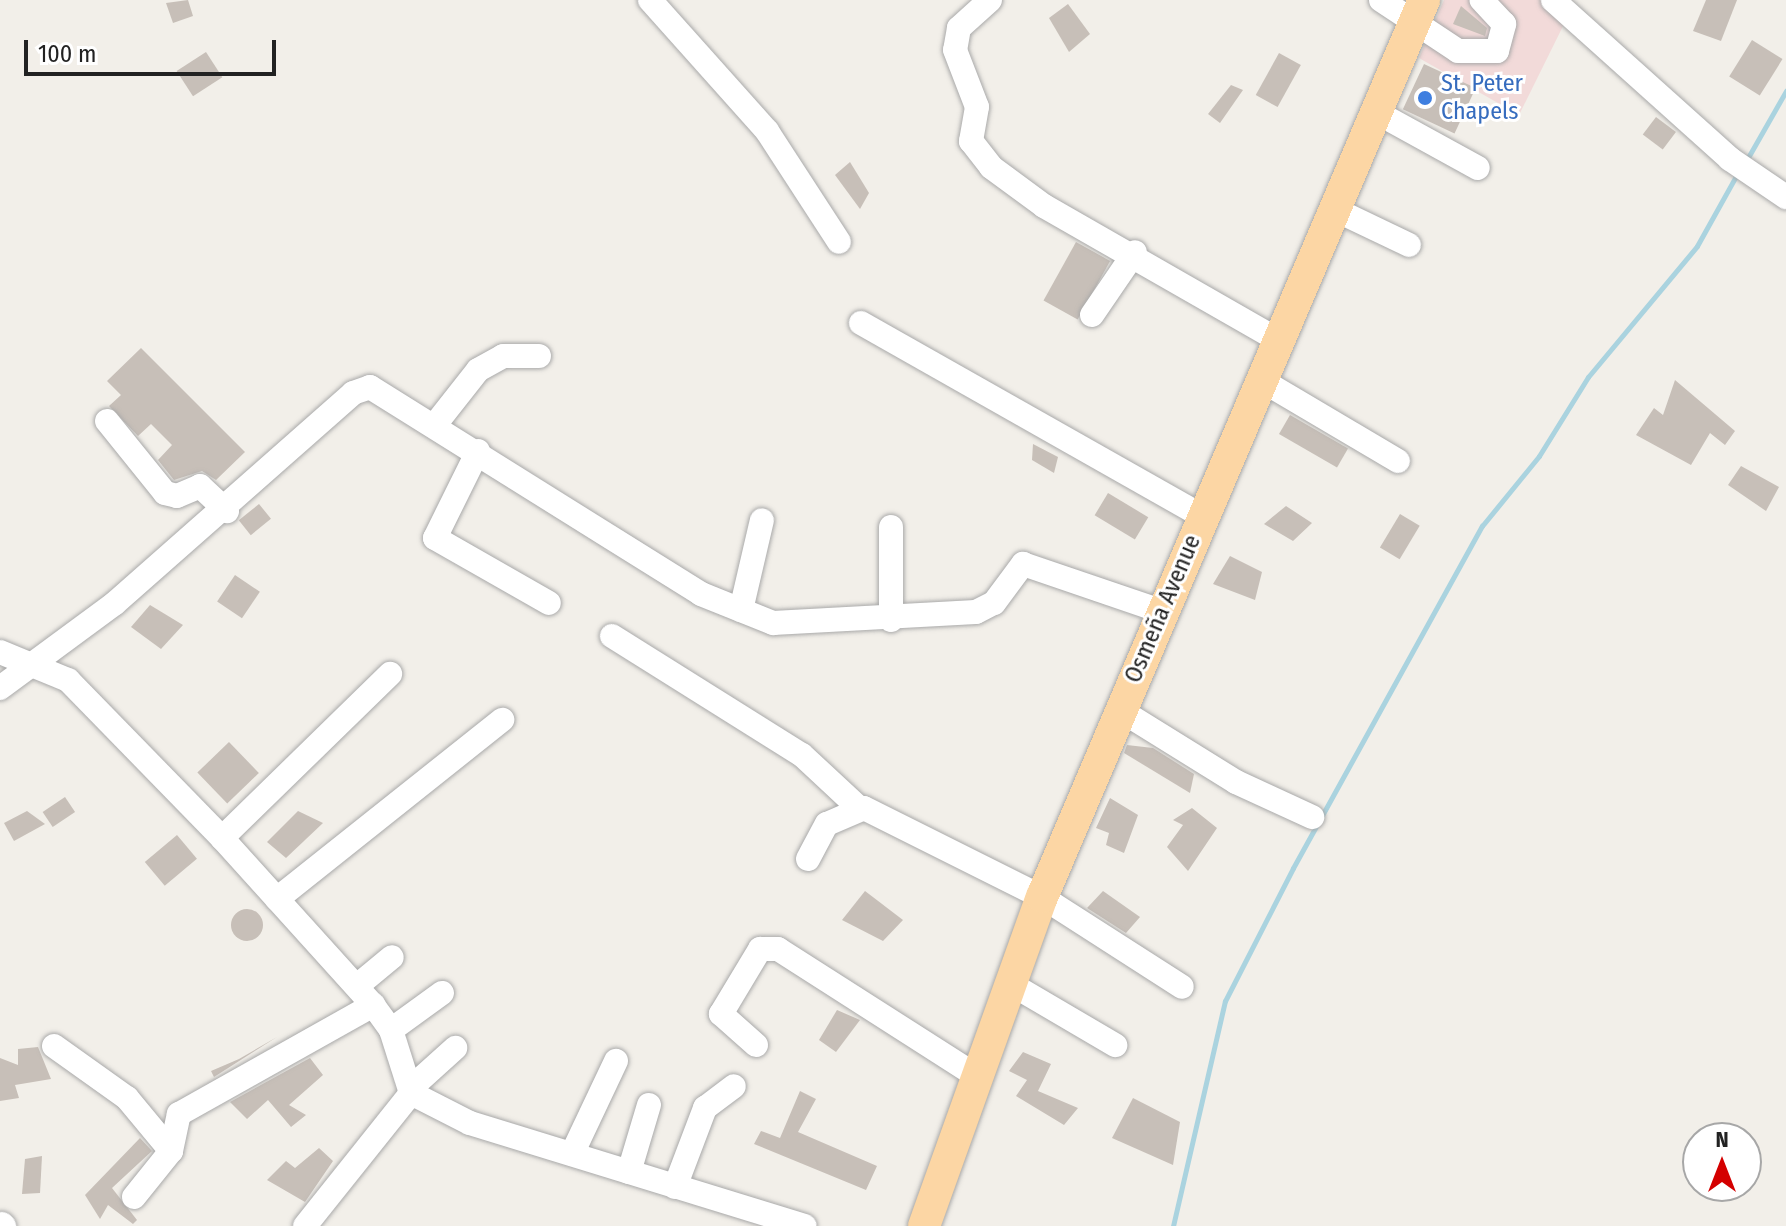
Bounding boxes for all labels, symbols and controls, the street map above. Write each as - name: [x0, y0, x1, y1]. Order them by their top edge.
- scale bar: [28, 24, 280, 74]
- text: 100 m: [38, 40, 96, 68]
- place label: St. Peter Chapels: [1441, 70, 1523, 126]
- marker: St. Peter Chapels: [1416, 89, 1434, 107]
- street label: Osmeña Avenue: [1119, 531, 1207, 687]
- north arrow: [1682, 1122, 1762, 1202]
- text: N: [1715, 1126, 1729, 1153]

